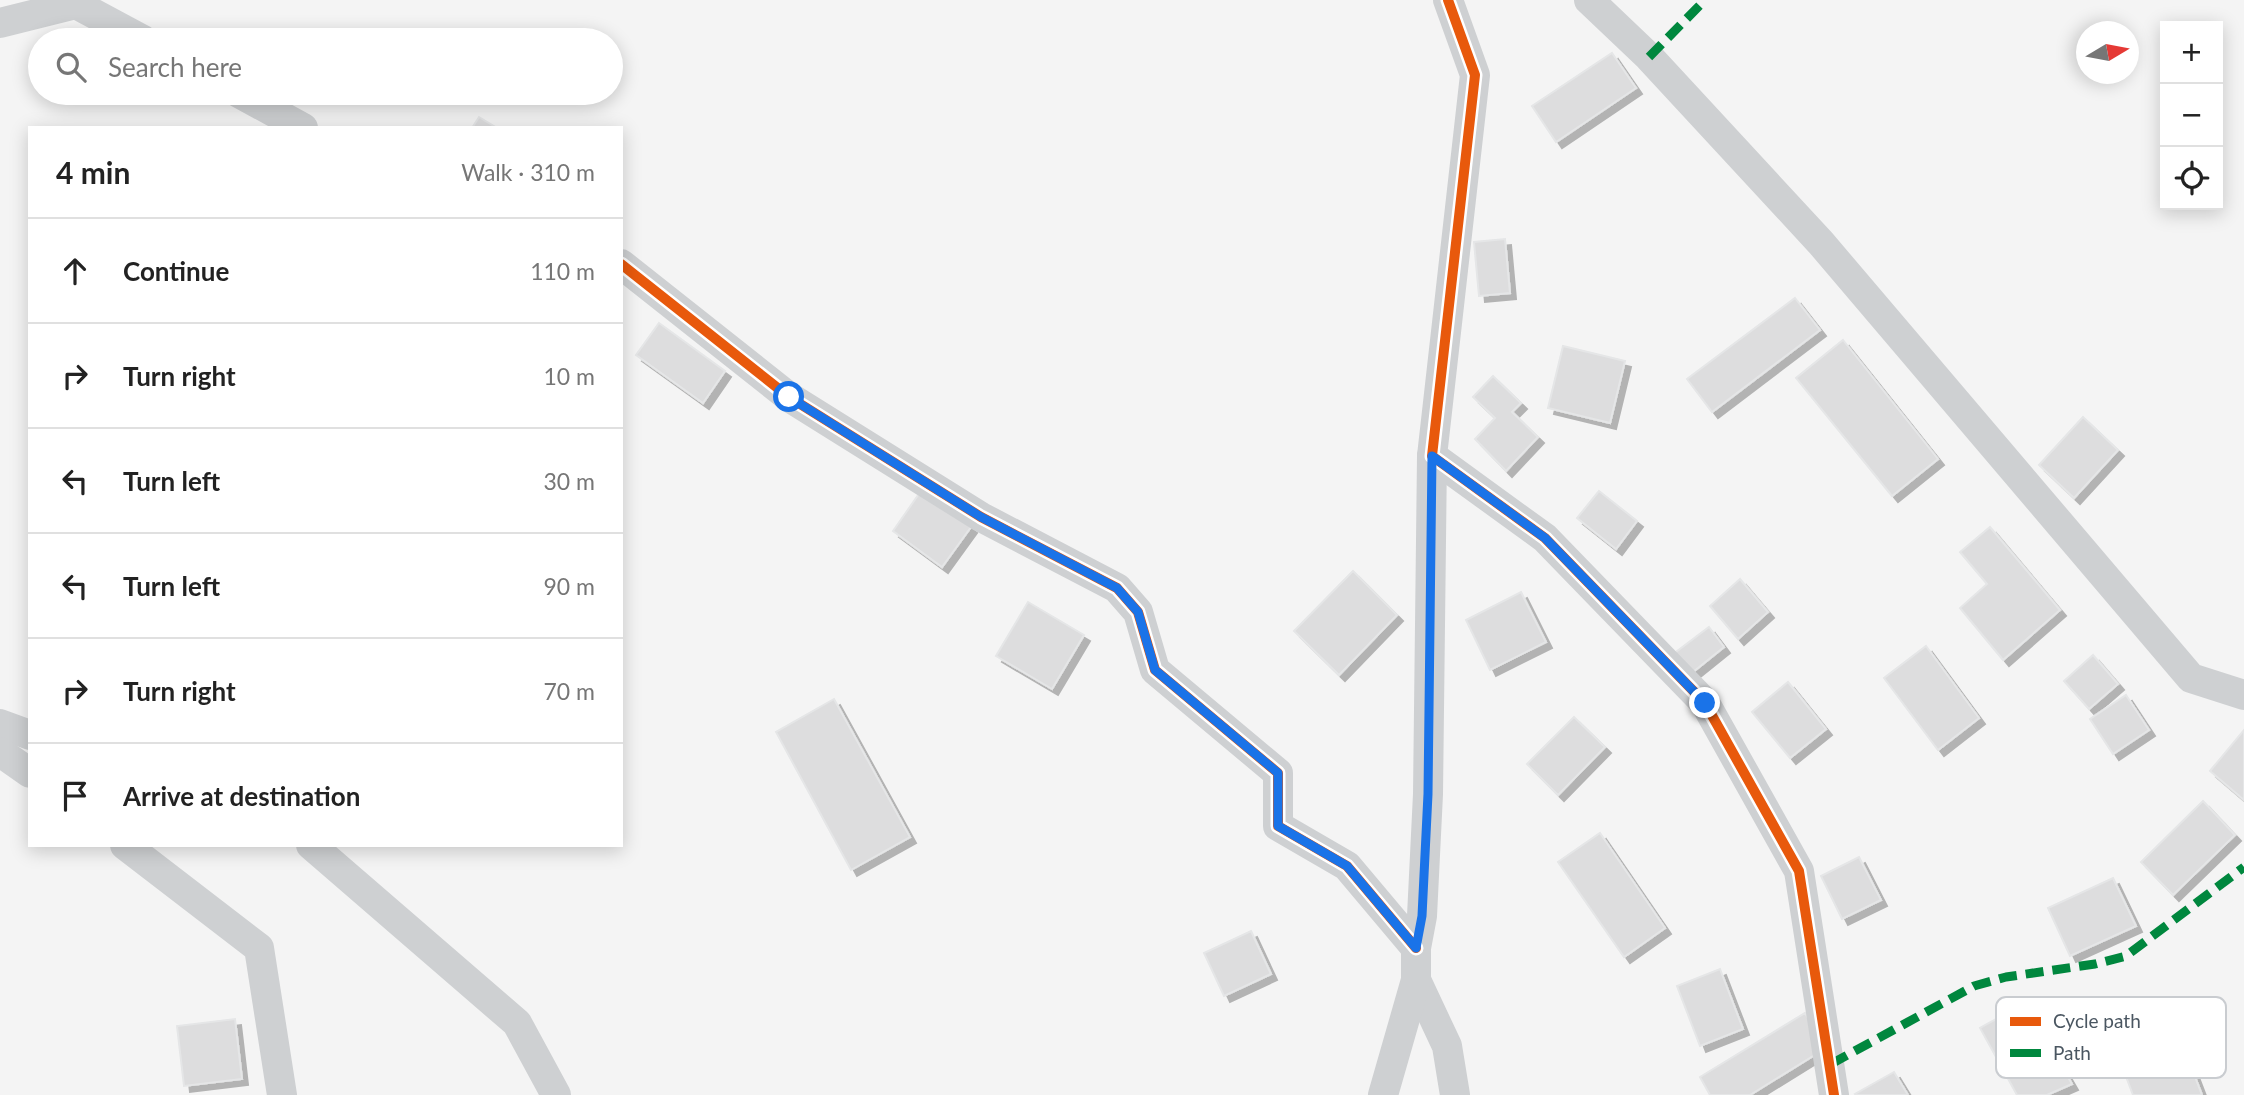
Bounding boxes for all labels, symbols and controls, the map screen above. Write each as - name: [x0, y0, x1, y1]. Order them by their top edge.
- north arrow: [2076, 21, 2139, 84]
- map controls: [2160, 21, 2223, 210]
- button: +: [2160, 21, 2223, 84]
- search box: [28, 28, 623, 105]
- icon: search: [52, 48, 90, 86]
- text: Search here: [108, 51, 242, 83]
- button: −: [2160, 84, 2223, 147]
- button: locate: [2160, 147, 2223, 210]
- text: 4 min: [56, 154, 130, 190]
- text: Walk · 310 m: [461, 158, 595, 186]
- icon: ahead: [56, 252, 94, 290]
- text: Continue: [123, 255, 229, 287]
- text: 110 m: [530, 257, 595, 285]
- icon: right: [56, 357, 94, 395]
- text: Turn right: [123, 360, 236, 392]
- text: 10 m: [544, 362, 595, 390]
- route start: [773, 381, 804, 412]
- icon: left: [56, 462, 94, 500]
- text: Turn left: [123, 465, 220, 497]
- text: 30 m: [544, 467, 595, 495]
- icon: left: [56, 567, 94, 605]
- text: Turn left: [123, 570, 220, 602]
- text: 90 m: [544, 572, 595, 600]
- icon: right: [56, 672, 94, 710]
- text: Turn right: [123, 675, 236, 707]
- text: 70 m: [544, 677, 595, 705]
- route end: [1689, 687, 1720, 718]
- icon: arrive: [56, 777, 94, 815]
- text: Arrive at destination: [123, 780, 360, 812]
- legend: [1996, 997, 2226, 1078]
- text: Cycle path: [2053, 1009, 2141, 1032]
- text: Path: [2053, 1041, 2091, 1064]

